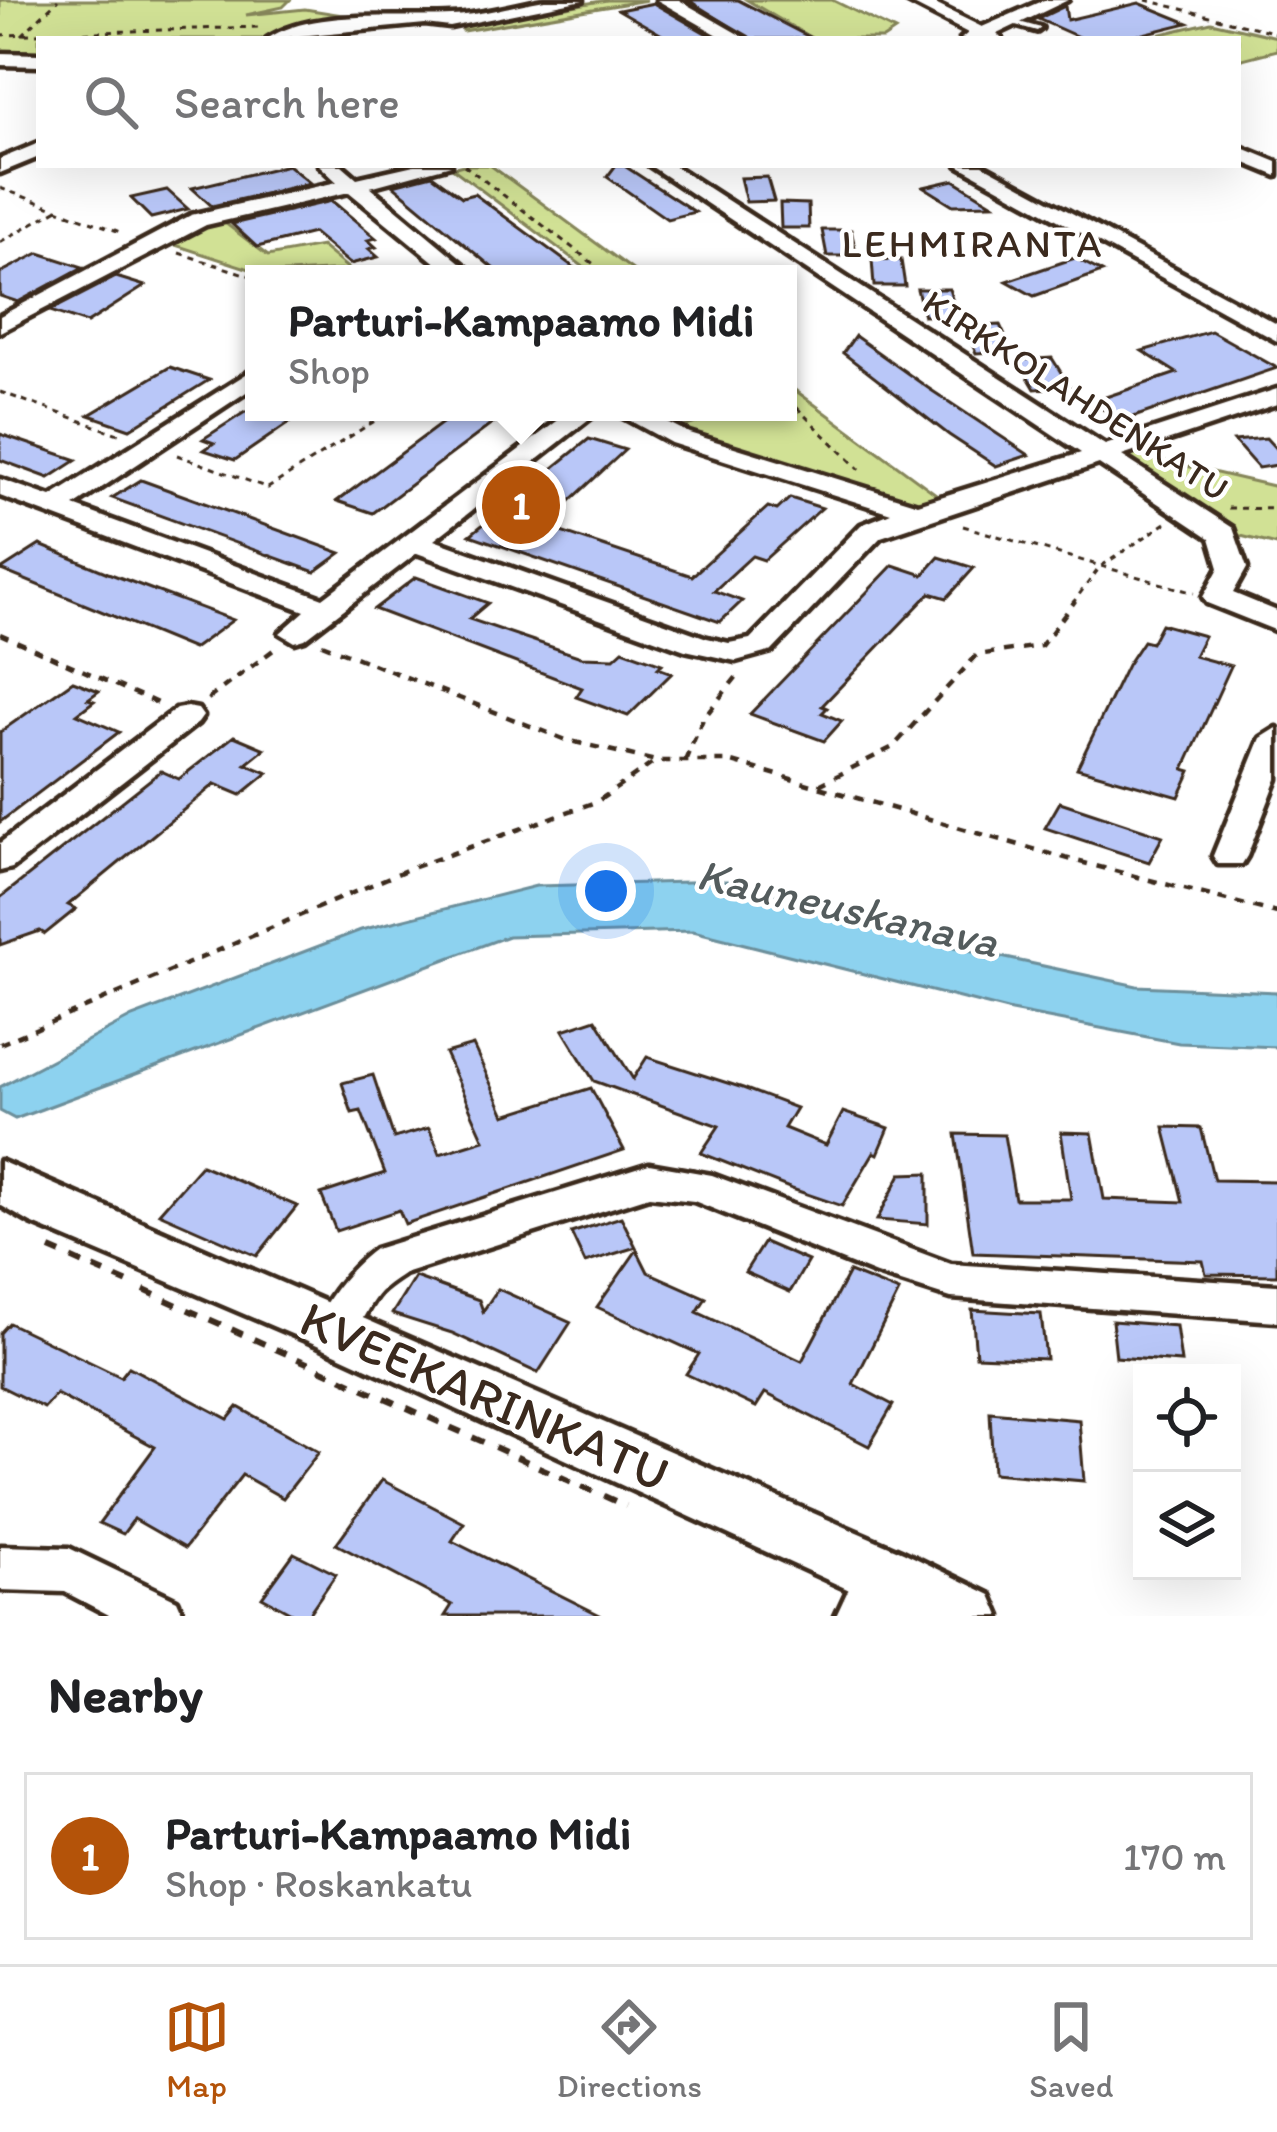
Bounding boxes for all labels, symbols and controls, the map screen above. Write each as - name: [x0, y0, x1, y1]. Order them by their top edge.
- search box: [36, 36, 1241, 168]
- icon: search: [78, 69, 144, 135]
- text: Search here: [174, 75, 400, 129]
- district label: LEHMIRANTA: [842, 220, 1105, 267]
- popup: [245, 265, 797, 421]
- street label: KIRKKOLAHDENKATU: [915, 280, 1237, 510]
- text: Parturi-Kampaamo Midi: [288, 293, 754, 347]
- text: Shop: [288, 347, 370, 394]
- pin: 1: [482, 460, 560, 550]
- water label: Kauneuskanava: [692, 846, 1004, 968]
- your location: [576, 861, 636, 921]
- street label: KVEEKARINKATU: [291, 1288, 679, 1504]
- map controls: [1133, 1364, 1241, 1580]
- button: locate: [1133, 1364, 1241, 1472]
- button: layers: [1133, 1472, 1241, 1580]
- text: Nearby: [48, 1664, 203, 1725]
- text: Parturi-Kampaamo Midi: [165, 1806, 631, 1860]
- text: 1: [81, 1833, 99, 1880]
- text: 170 m: [1123, 1833, 1226, 1880]
- text: Shop · Roskankatu: [165, 1860, 472, 1907]
- tab: Map: [164, 1994, 230, 2105]
- tab: Directions: [557, 1994, 702, 2105]
- tab: Saved: [1029, 1994, 1113, 2105]

